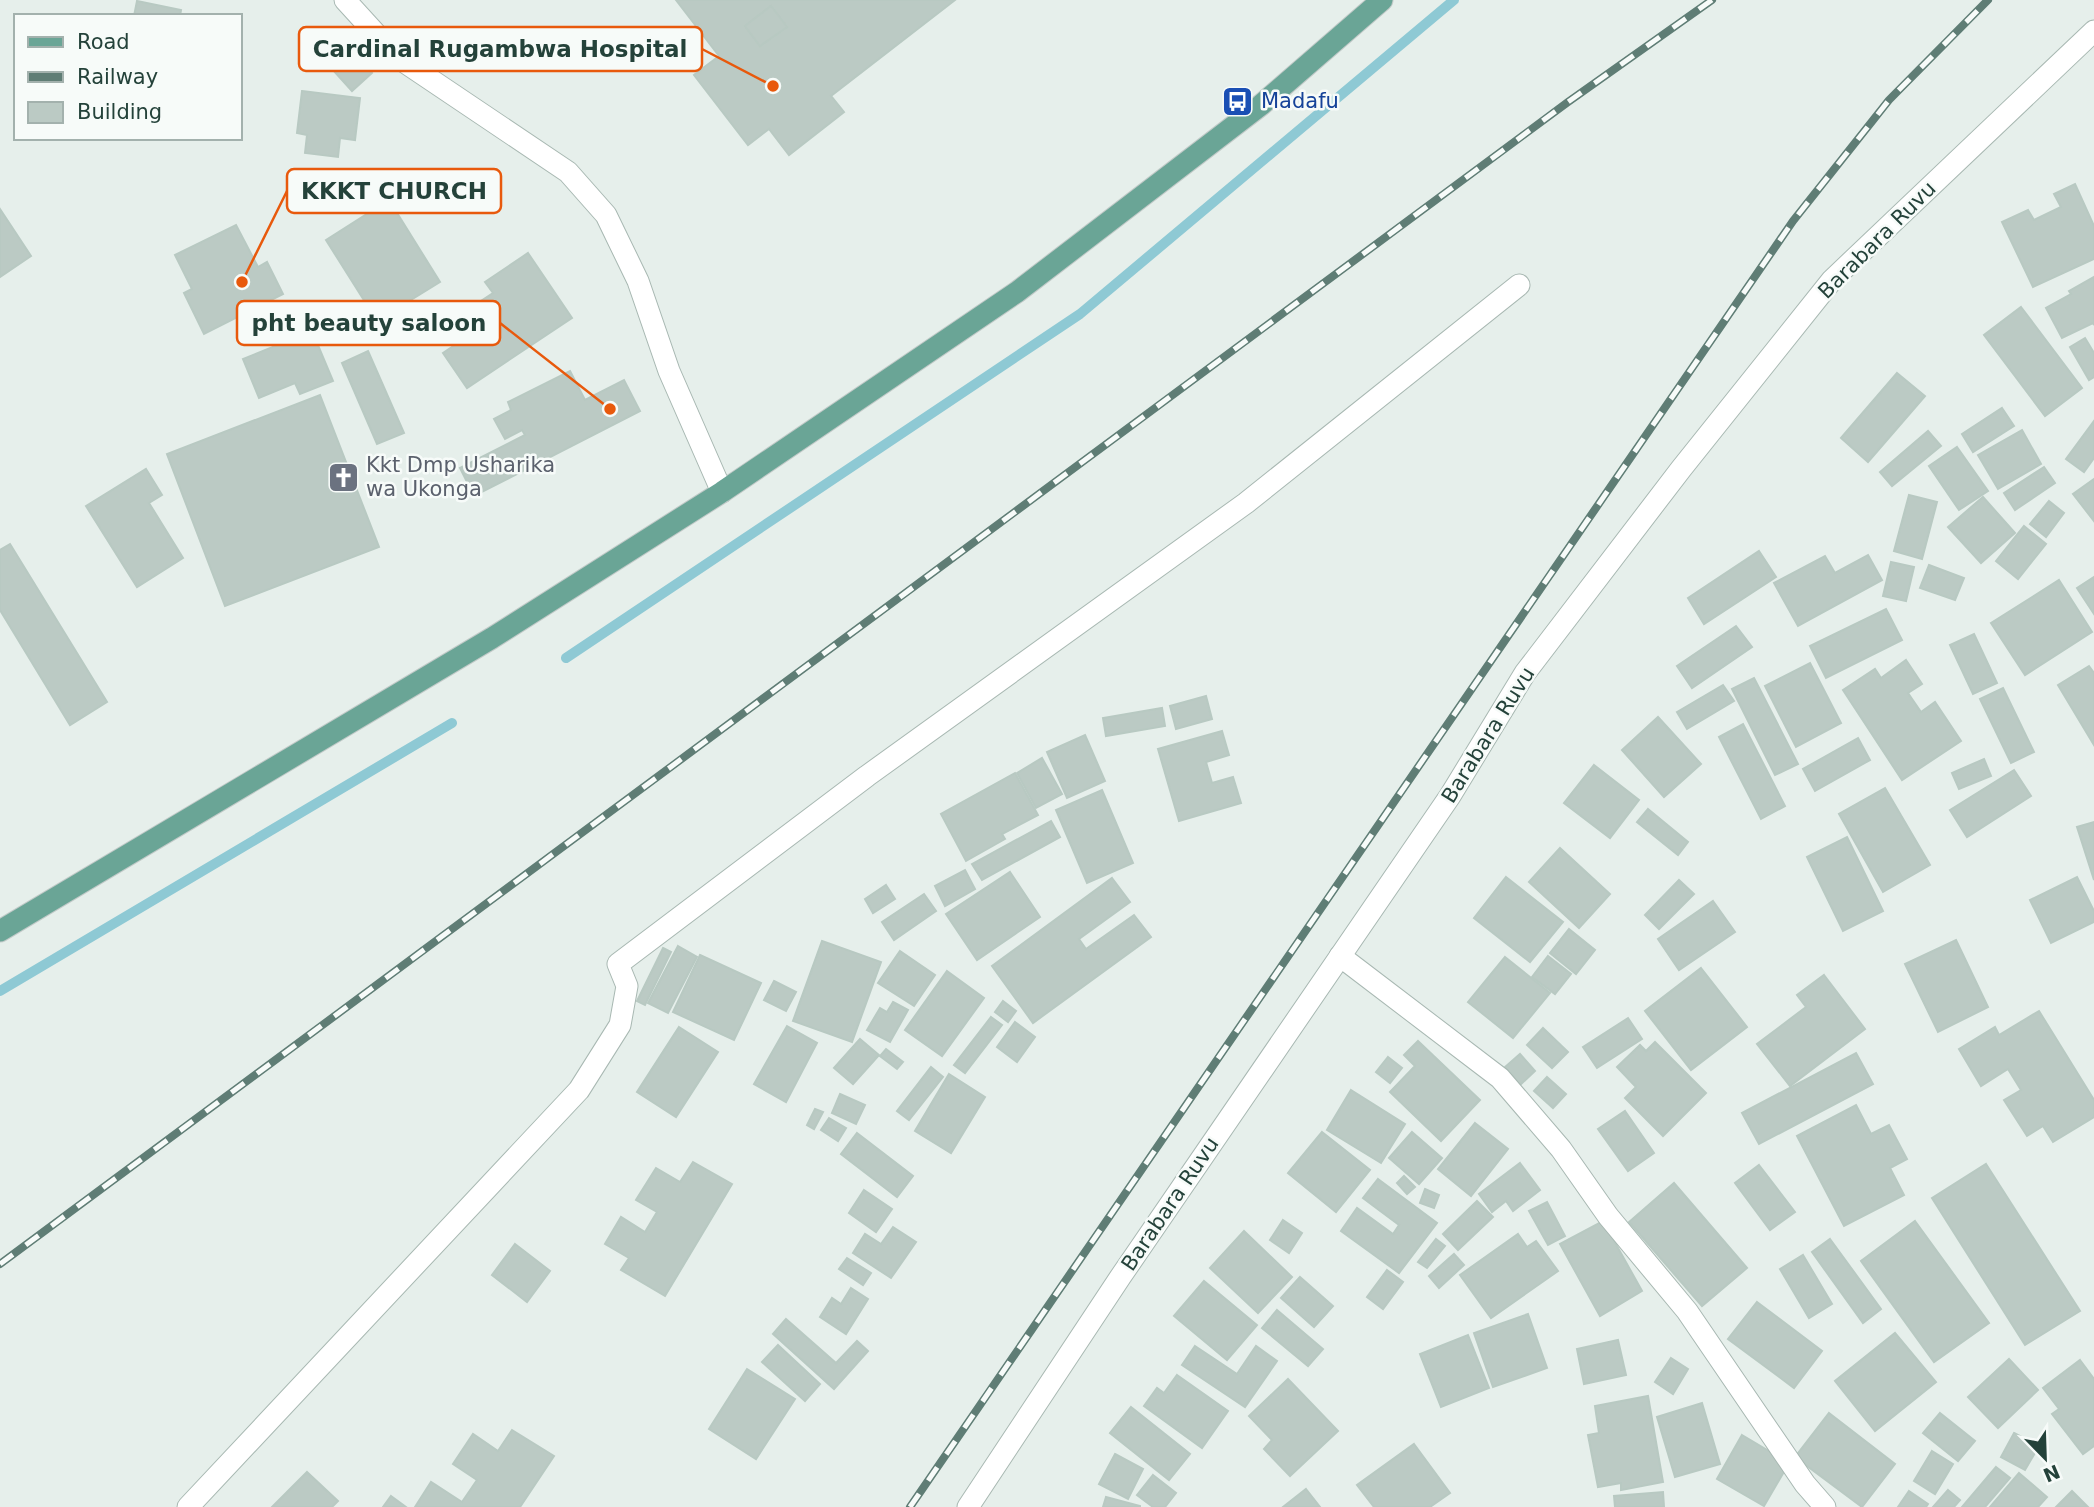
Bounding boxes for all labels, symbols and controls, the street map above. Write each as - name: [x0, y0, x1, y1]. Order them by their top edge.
- legend: [14, 14, 242, 140]
- callout: Cardinal Rugambwa Hospital: [299, 27, 702, 71]
- text: Road: [77, 30, 130, 54]
- text: Cardinal Rugambwa Hospital: [313, 36, 687, 62]
- text: Railway: [77, 65, 158, 89]
- bus stop icon: Madafu: [1221, 84, 1255, 118]
- place label: Madafu: [1261, 89, 1339, 113]
- text: Building: [77, 100, 162, 124]
- callout: KKKT CHURCH: [287, 169, 501, 213]
- street label: Barabara Ruvu: [1813, 176, 1941, 304]
- text: KKKT CHURCH: [301, 178, 487, 204]
- callout: pht beauty saloon: [237, 301, 500, 345]
- text: pht beauty saloon: [252, 310, 486, 336]
- place label: Kkt Dmp Usharika wa Ukonga: [366, 453, 555, 501]
- church icon: Kkt Dmp Usharika wa Ukonga: [326, 460, 360, 494]
- street label: Barabara Ruvu: [1437, 663, 1539, 807]
- street label: Barabara Ruvu: [1116, 1133, 1224, 1275]
- north arrow: [2010, 1423, 2080, 1493]
- text: N: [2040, 1460, 2063, 1487]

